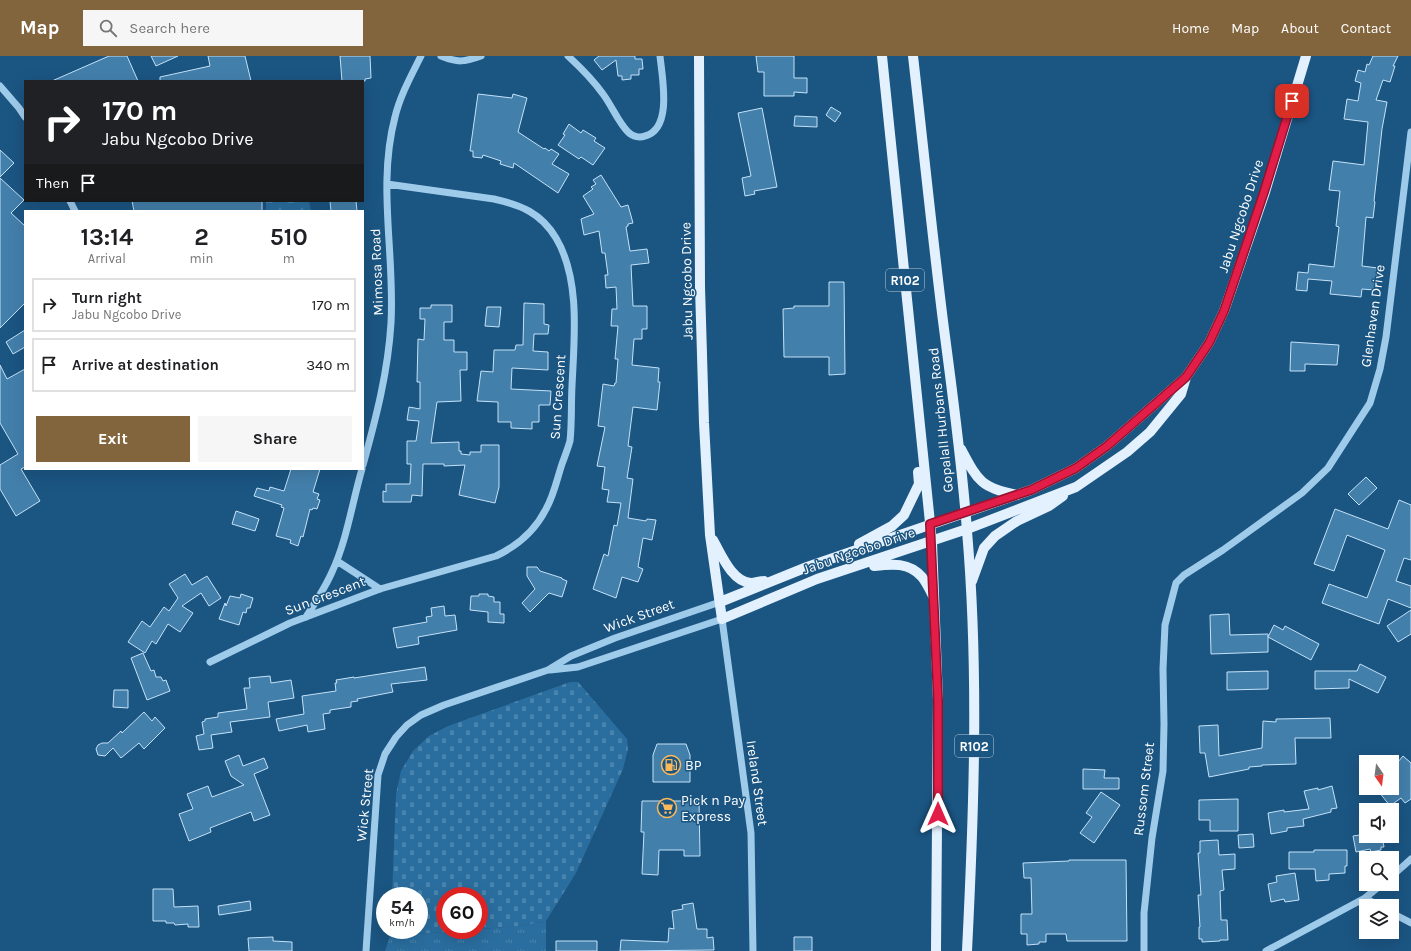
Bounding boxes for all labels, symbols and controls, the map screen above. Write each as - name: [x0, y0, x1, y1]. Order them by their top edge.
- search box: [83, 10, 363, 46]
- text: Map: [20, 17, 59, 39]
- icon: search: [97, 17, 119, 39]
- text: Search here: [129, 19, 210, 37]
- text: Home: [1172, 20, 1209, 37]
- text: Map: [1231, 20, 1259, 37]
- text: About: [1281, 20, 1319, 37]
- text: Contact: [1341, 20, 1391, 37]
- pin: [1275, 84, 1309, 118]
- icon: arrive: [1281, 90, 1303, 112]
- text: 170 m: [102, 94, 177, 127]
- icon: right: [36, 96, 88, 148]
- text: Jabu Ngcobo Drive: [102, 128, 253, 150]
- street label: Jabu Ngcobo Drive: [1215, 157, 1267, 275]
- icon: arrive: [77, 172, 99, 194]
- text: Then: [36, 174, 69, 192]
- street label: Jabu Ngcobo Drive: [677, 222, 697, 340]
- text: 13:14: [80, 223, 133, 251]
- text: 2: [194, 223, 209, 251]
- text: 510: [270, 223, 308, 251]
- street label: Mimosa Road: [367, 228, 387, 316]
- text: Arrival: [88, 251, 126, 266]
- text: min: [190, 251, 213, 266]
- text: m: [283, 251, 295, 266]
- street label: Glenhaven Drive: [1357, 264, 1389, 368]
- road number: R102: [886, 269, 924, 291]
- text: Turn right: [72, 289, 142, 307]
- icon: right: [38, 294, 60, 316]
- text: 170 m: [312, 296, 350, 314]
- text: Jabu Ngcobo Drive: [72, 307, 181, 322]
- street label: Gopalall Hurbans Road: [925, 347, 957, 493]
- icon: arrive: [38, 354, 60, 376]
- street label: Sun Crescent: [547, 354, 569, 440]
- text: Arrive at destination: [72, 356, 219, 374]
- text: 340 m: [306, 356, 350, 374]
- button: Exit: [36, 416, 190, 462]
- button: Share: [198, 416, 352, 462]
- street label: Jabu Ngcobo Drive: [801, 524, 917, 578]
- street label: Sun Crescent: [282, 573, 368, 619]
- street label: Wick Street: [602, 595, 676, 637]
- road number: R102: [955, 735, 993, 757]
- street label: Ireland Street: [743, 739, 771, 827]
- street label: Russom Street: [1130, 741, 1158, 837]
- fuel station icon: BP: [660, 754, 682, 776]
- north arrow: [1359, 755, 1399, 795]
- map controls: [1359, 755, 1399, 939]
- place label: BP: [685, 757, 702, 774]
- street label: Wick Street: [353, 768, 377, 842]
- place label: Pick n Pay Express: [681, 792, 746, 825]
- position arrow: [917, 793, 959, 835]
- supermarket icon: Pick n Pay Express: [656, 797, 678, 819]
- button: sound: [1359, 803, 1399, 843]
- button: search: [1359, 851, 1399, 891]
- speed limit sign: 60: [436, 887, 488, 939]
- text: 54: [390, 896, 414, 919]
- button: layers: [1359, 899, 1399, 939]
- text: km/h: [389, 917, 415, 929]

